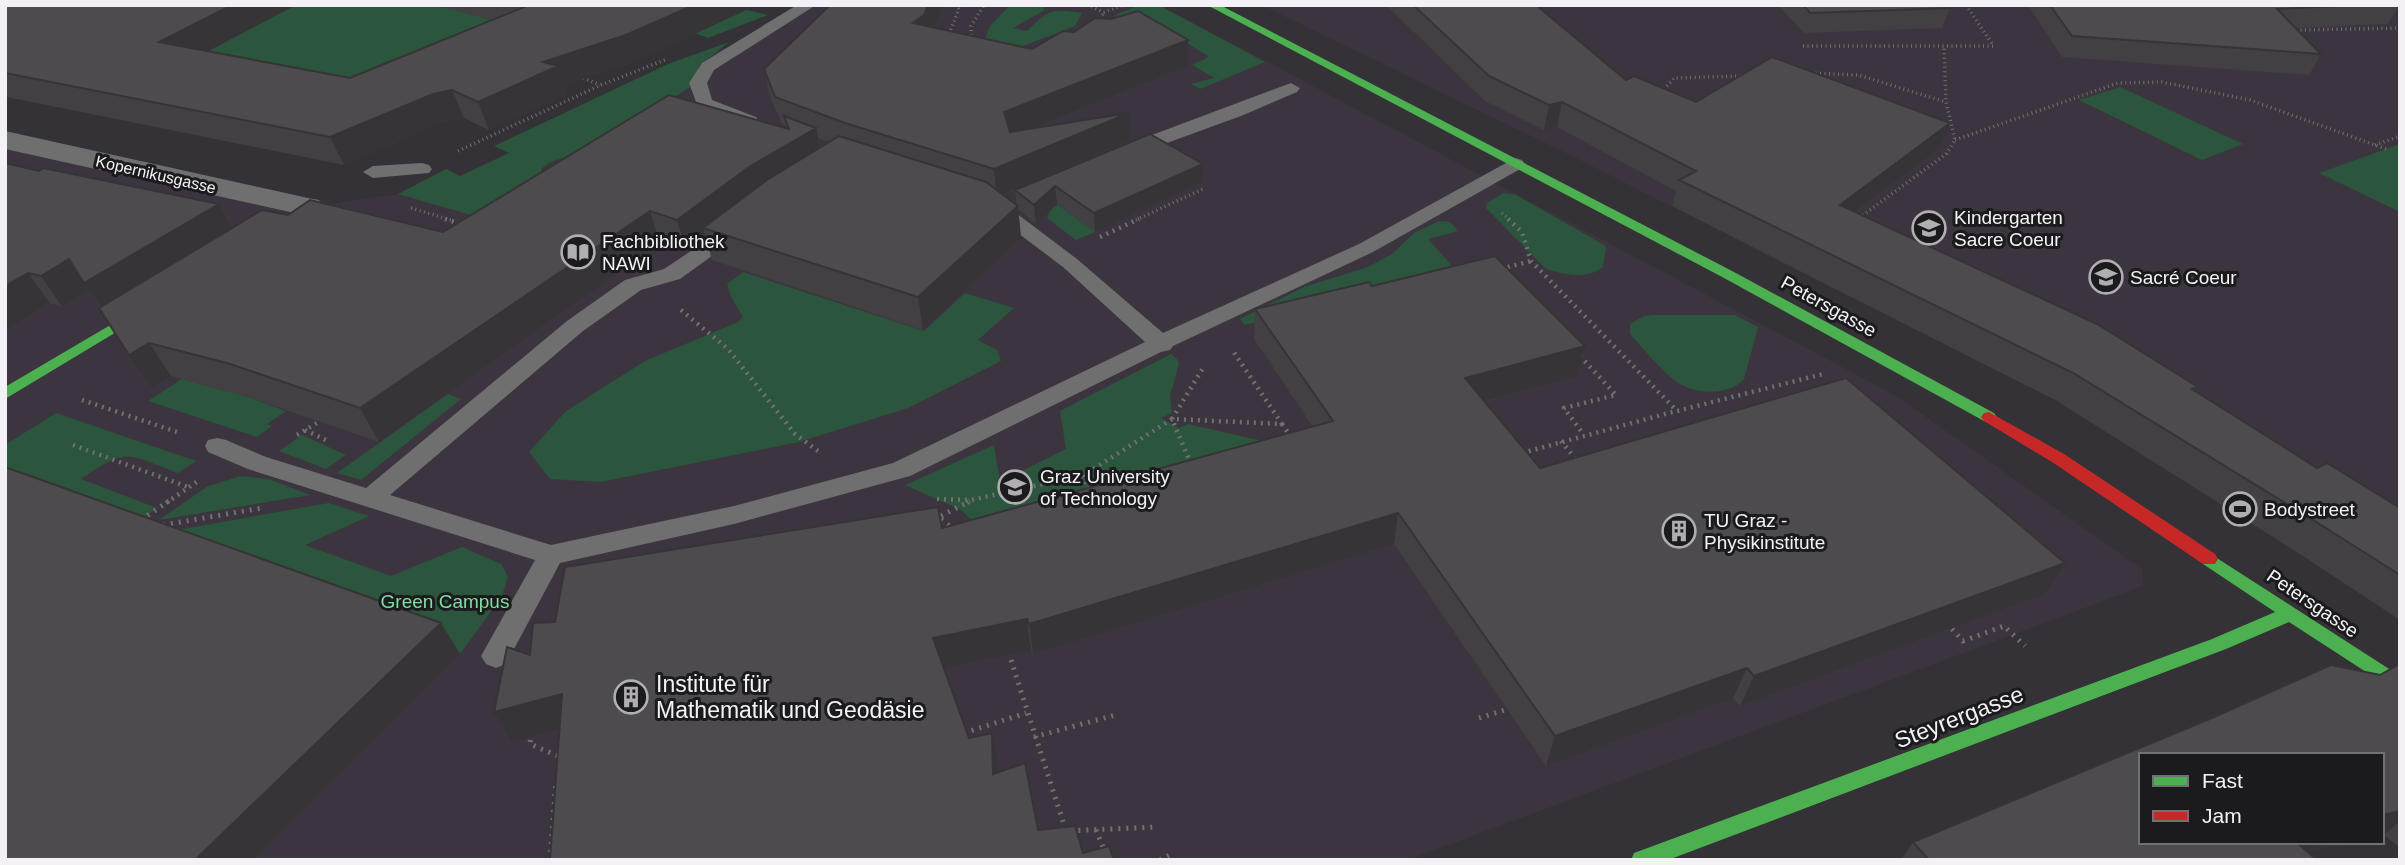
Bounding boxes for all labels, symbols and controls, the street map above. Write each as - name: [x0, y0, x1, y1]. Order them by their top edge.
- street label: Kopernikusgasse: [94, 152, 218, 197]
- place label: Kindergarten Sacre Coeur: [1954, 207, 2063, 250]
- school or university icon: Kindergarten Sacre Coeur: [1910, 209, 1948, 247]
- place label: Fachbibliothek NAWI: [602, 231, 725, 274]
- library icon: Fachbibliothek NAWI: [559, 233, 597, 271]
- school or university icon: Sacré Coeur: [2087, 258, 2125, 296]
- place label: Sacré Coeur: [2130, 267, 2237, 288]
- street label: Petersgasse: [1777, 272, 1880, 341]
- place label: Graz University of Technology: [1040, 466, 1170, 509]
- school or university icon: Graz University of Technology: [996, 468, 1034, 506]
- sports icon: Bodystreet: [2221, 490, 2259, 528]
- place label: Bodystreet: [2264, 499, 2356, 520]
- place label: TU Graz - Physikinstitute: [1704, 510, 1825, 553]
- building icon: TU Graz - Physikinstitute: [1660, 512, 1698, 550]
- street label: Petersgasse: [2263, 565, 2362, 642]
- park label: Green Campus: [381, 591, 509, 612]
- place label: Institute für Mathematik und Geodäsie: [656, 671, 925, 723]
- building icon: Institute für Mathematik und Geodäsie: [612, 678, 650, 716]
- street label: Steyrergasse: [1891, 681, 2027, 753]
- legend: [2139, 753, 2384, 844]
- text: Fast: [2202, 769, 2243, 792]
- text: Jam: [2202, 804, 2242, 827]

